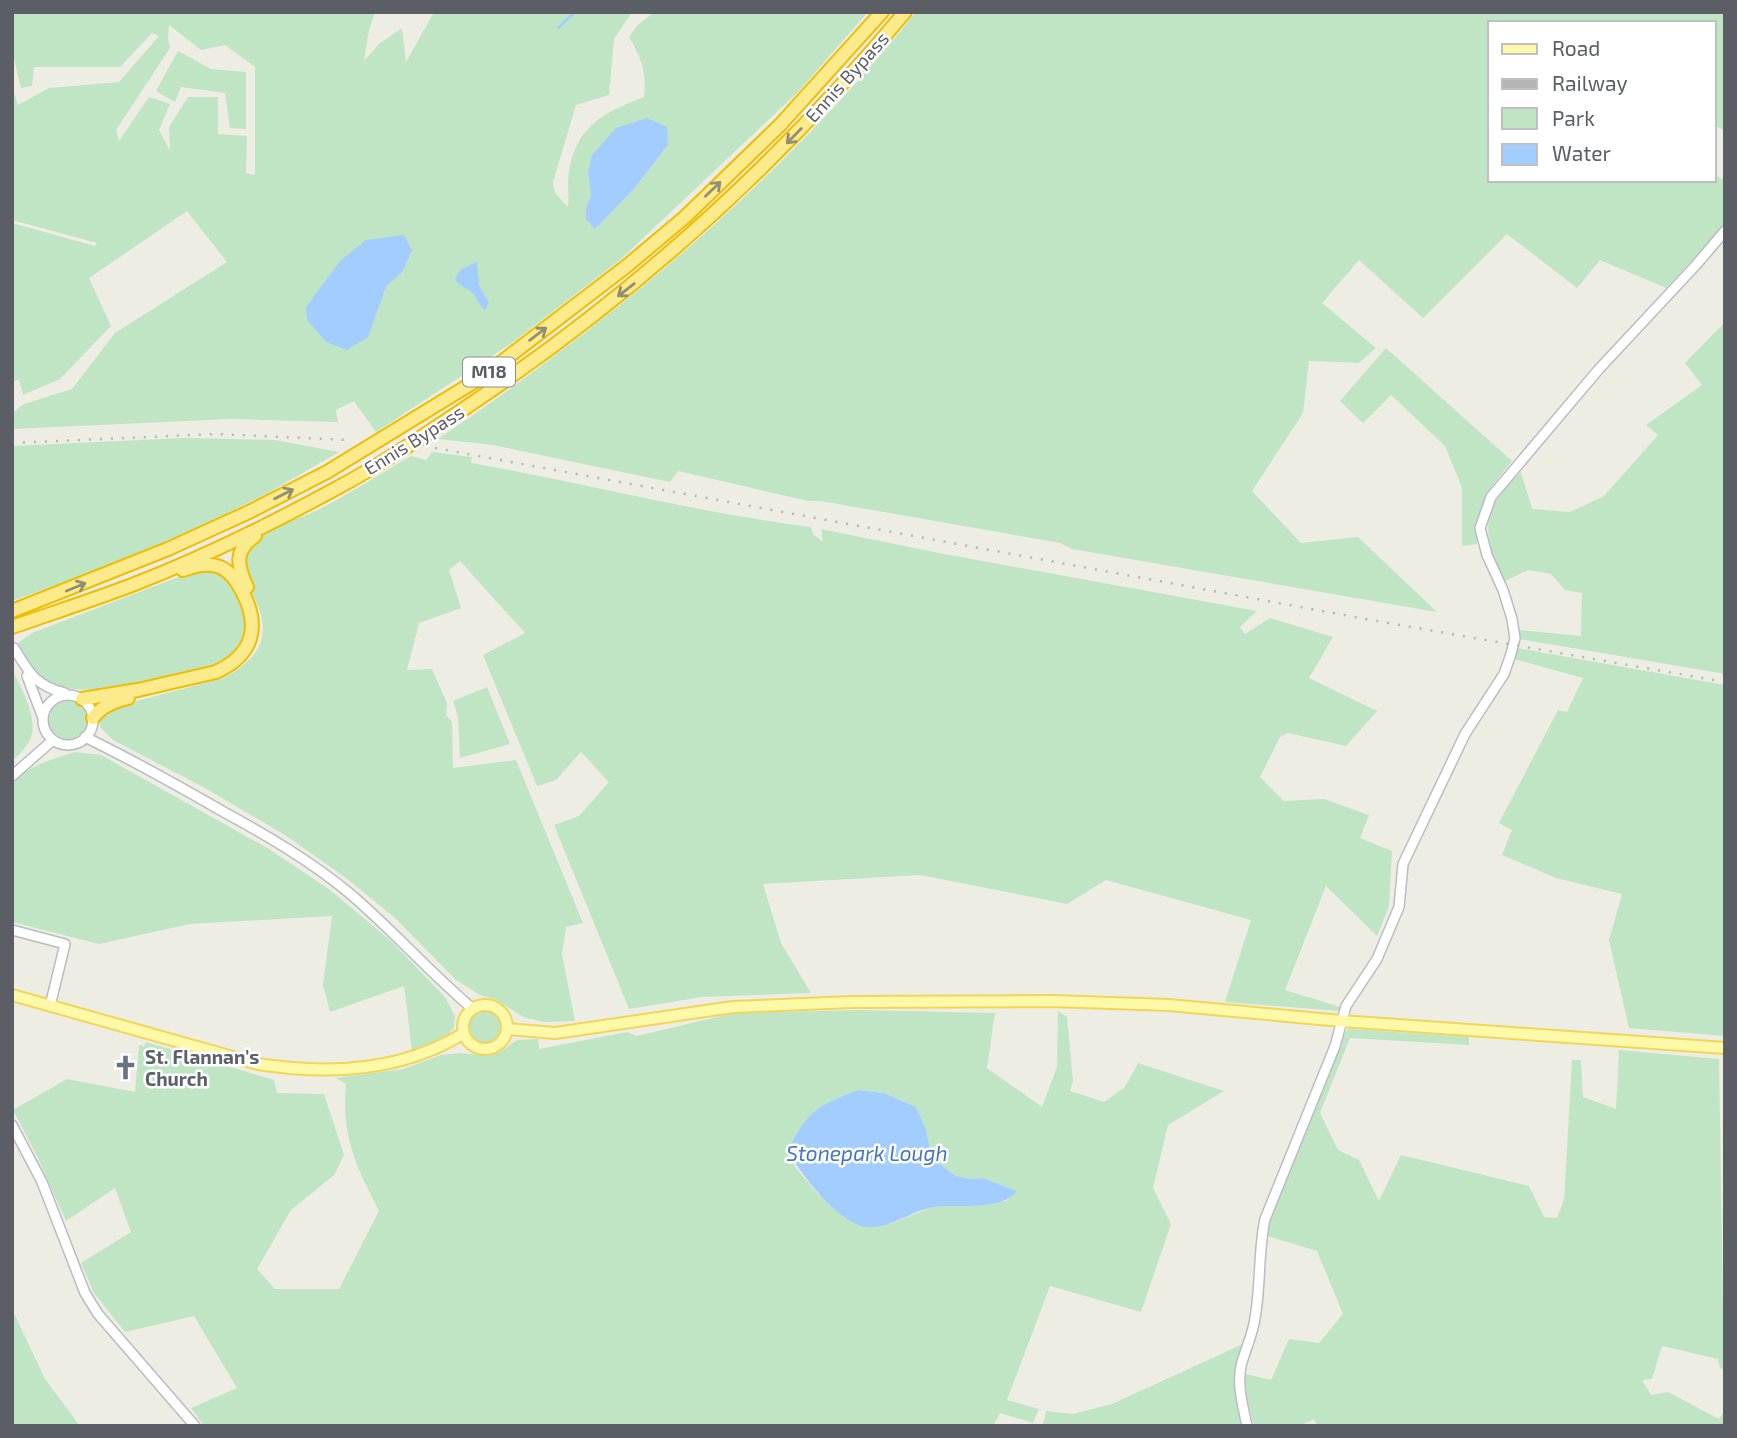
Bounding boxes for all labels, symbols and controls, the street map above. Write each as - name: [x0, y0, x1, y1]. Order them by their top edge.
- legend: [1488, 21, 1716, 182]
- street label: Ennis Bypass: [800, 27, 893, 127]
- text: Road: [1552, 35, 1600, 60]
- text: Railway: [1552, 70, 1628, 95]
- text: Park: [1552, 105, 1595, 130]
- one-way arrow: [785, 127, 802, 144]
- text: Water: [1552, 140, 1611, 165]
- one-way arrow: [704, 181, 721, 198]
- one-way arrow: [618, 282, 636, 297]
- one-way arrow: [528, 327, 547, 341]
- road number: M18: [463, 358, 515, 386]
- street label: Ennis Bypass: [359, 400, 468, 480]
- one-way arrow: [273, 486, 294, 500]
- one-way arrow: [65, 579, 86, 592]
- place label: St. Flannan's Church: [145, 1045, 259, 1090]
- church icon: St. Flannan's Church: [111, 1054, 139, 1082]
- water label: Stonepark Lough: [786, 1140, 948, 1165]

